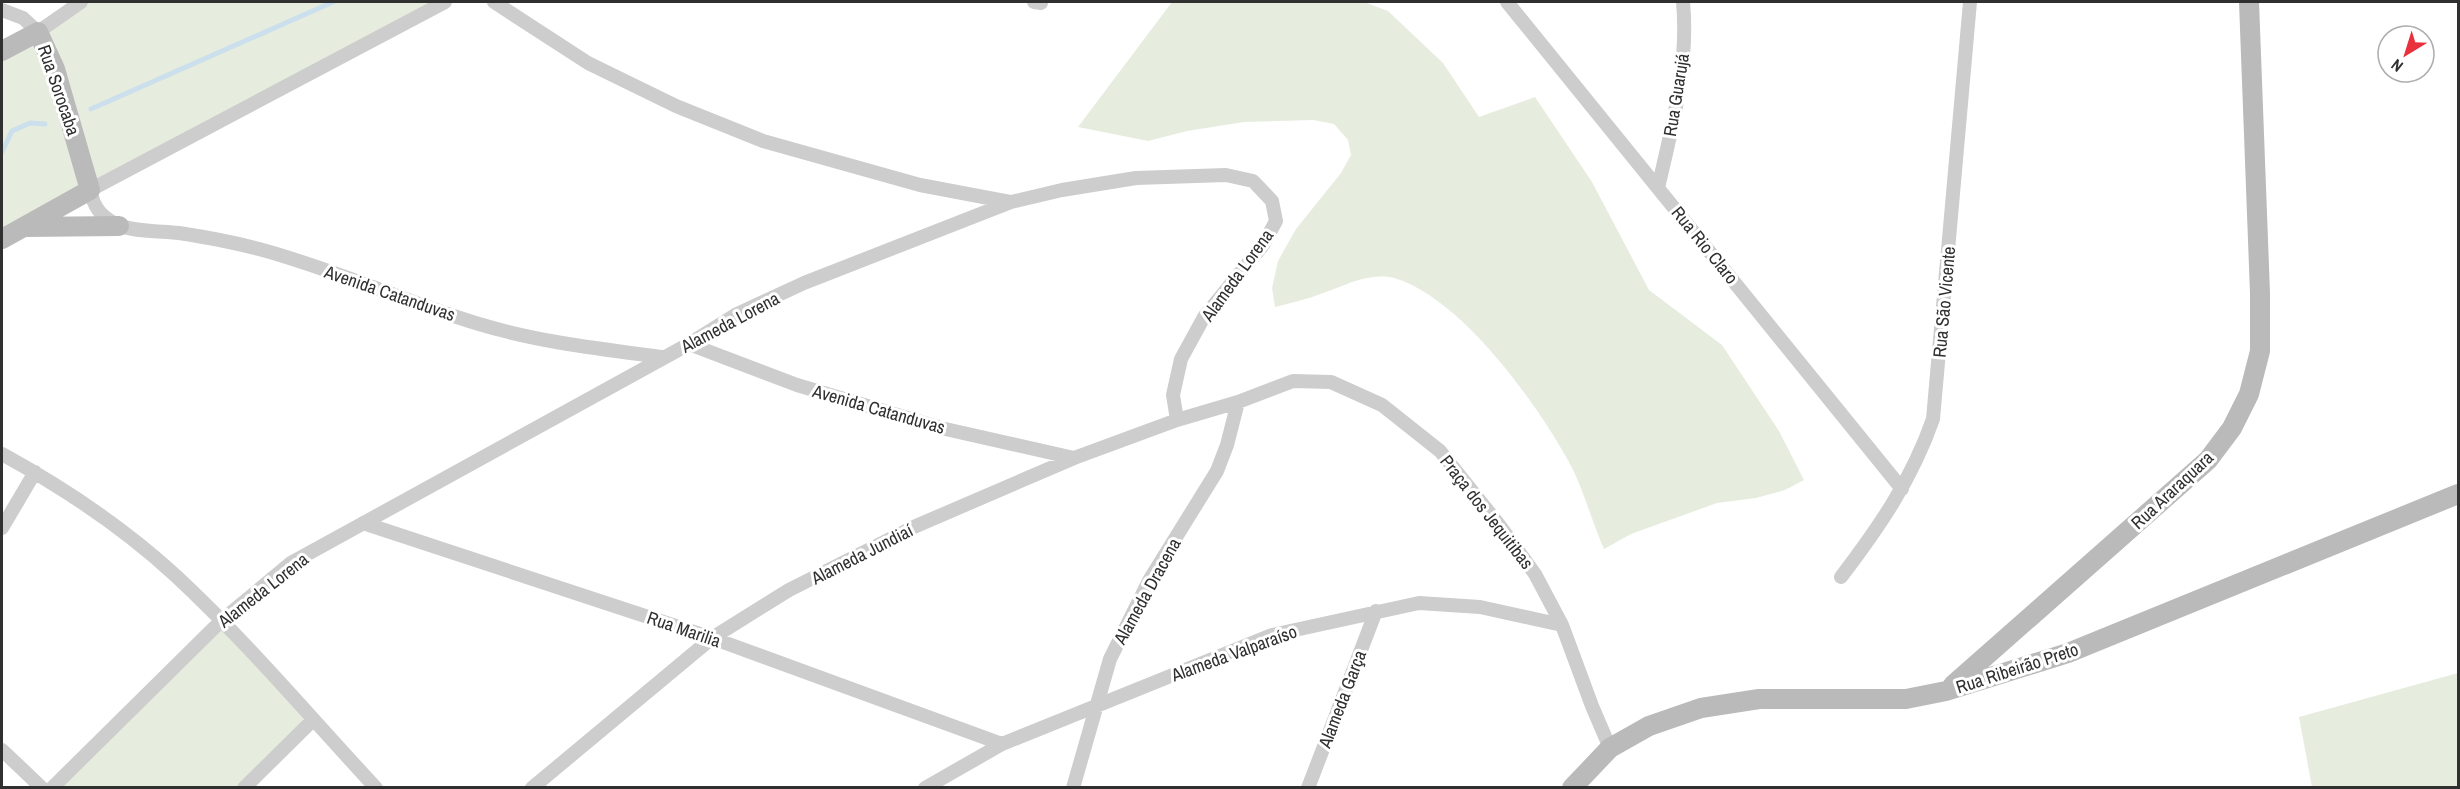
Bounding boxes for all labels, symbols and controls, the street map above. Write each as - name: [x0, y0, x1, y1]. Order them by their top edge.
- north arrow: [2376, 24, 2436, 84]
- street label: Rua Sorocaba: [32, 41, 86, 139]
- street label: Rua Guarujá: [1657, 52, 1695, 138]
- text: N: [2386, 54, 2407, 77]
- street label: Rua Rio Claro: [1666, 201, 1744, 289]
- street label: Alameda Lorena: [1194, 224, 1279, 327]
- street label: Rua São Vicente: [1927, 245, 1961, 359]
- street label: Avenida Catanduvas: [320, 259, 459, 327]
- street label: Alameda Lorena: [675, 286, 784, 359]
- street label: Avenida Catanduvas: [809, 378, 948, 440]
- street label: Rua Araraquara: [2125, 445, 2219, 535]
- street label: Praça dos Jequitibas: [1434, 450, 1540, 574]
- street label: Alameda Jundiaí: [806, 517, 918, 591]
- street label: Alameda Dracena: [1107, 533, 1187, 650]
- street label: Alameda Lorena: [212, 547, 313, 634]
- street label: Rua Marilia: [644, 605, 724, 653]
- street label: Alameda Valparaíso: [1167, 619, 1300, 688]
- street label: Rua Ribeirão Preto: [1953, 636, 2081, 700]
- street label: Alameda Garça: [1312, 647, 1372, 752]

